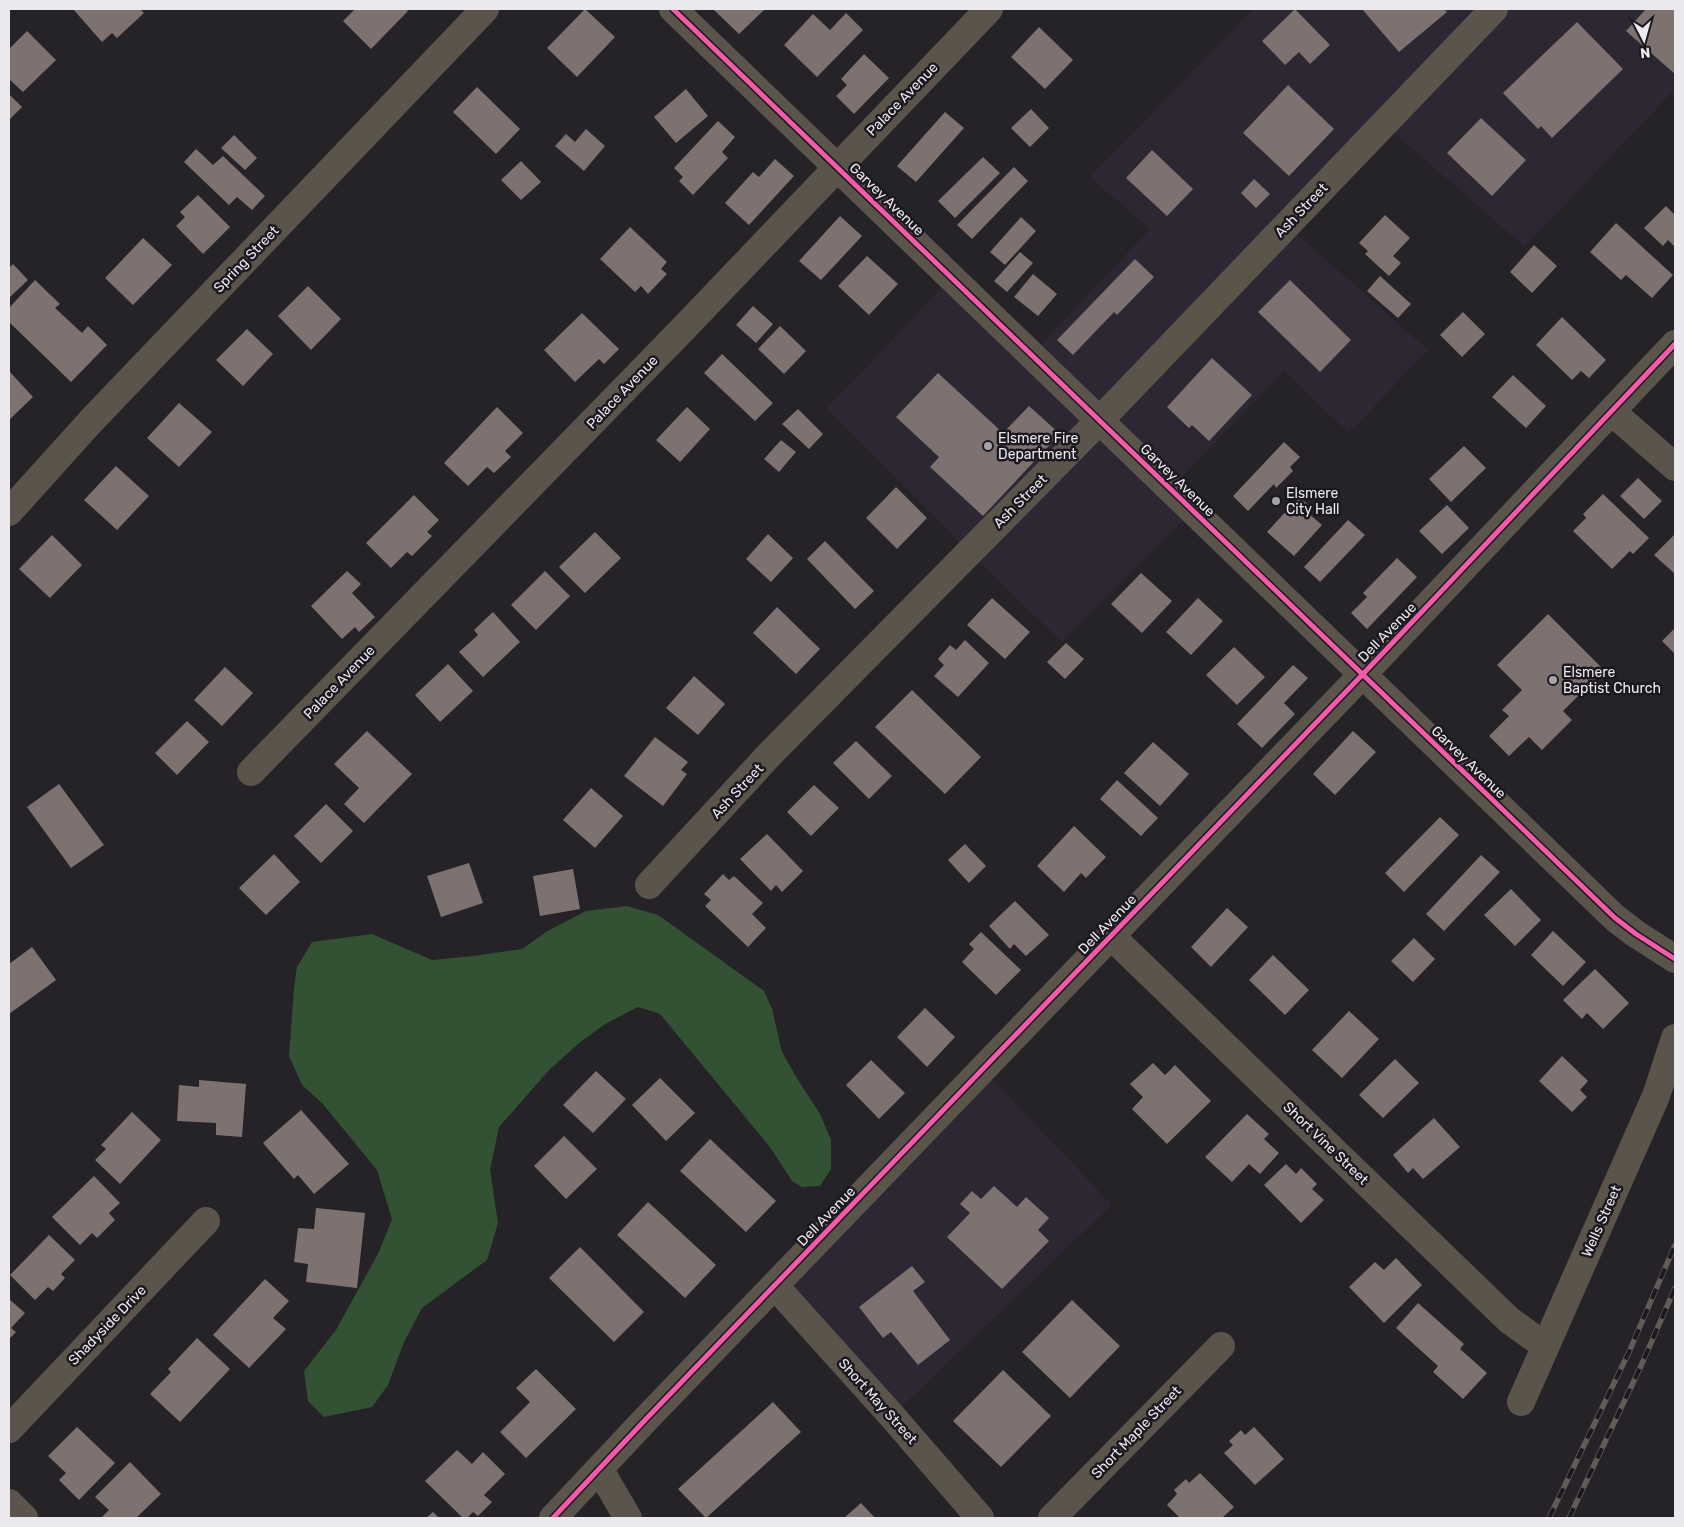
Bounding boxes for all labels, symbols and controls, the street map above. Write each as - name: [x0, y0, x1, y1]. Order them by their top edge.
- north arrow: [1619, 15, 1669, 65]
- text: N: [1639, 43, 1651, 61]
- street label: Palace Avenue: [863, 59, 942, 140]
- street label: Garvey Avenue: [846, 160, 928, 239]
- street label: Ash Street: [1271, 179, 1332, 241]
- street label: Spring Street: [210, 222, 283, 296]
- street label: Palace Avenue: [583, 352, 662, 433]
- place label: Elsmere Fire Department: [998, 430, 1079, 463]
- marker: Elsmere Fire Department: [982, 440, 994, 452]
- street label: Garvey Avenue: [1137, 441, 1219, 520]
- street label: Ash Street: [990, 471, 1051, 532]
- place label: Elsmere City Hall: [1286, 485, 1340, 518]
- marker: Elsmere City Hall: [1270, 495, 1282, 507]
- street label: Dell Avenue: [1355, 599, 1420, 666]
- street label: Palace Avenue: [300, 642, 379, 723]
- place label: Elsmere Baptist Church: [1563, 664, 1661, 697]
- marker: Elsmere Baptist Church: [1547, 674, 1559, 686]
- street label: Garvey Avenue: [1428, 723, 1510, 802]
- street label: Ash Street: [708, 760, 767, 822]
- street label: Dell Avenue: [1075, 891, 1140, 958]
- street label: Short Vine Street: [1280, 1098, 1372, 1189]
- street label: Wells Street: [1578, 1182, 1625, 1260]
- street label: Dell Avenue: [794, 1183, 859, 1250]
- street label: Shadyside Drive: [65, 1282, 150, 1369]
- street label: Short May Street: [835, 1355, 921, 1448]
- street label: Short Maple Street: [1088, 1382, 1185, 1482]

